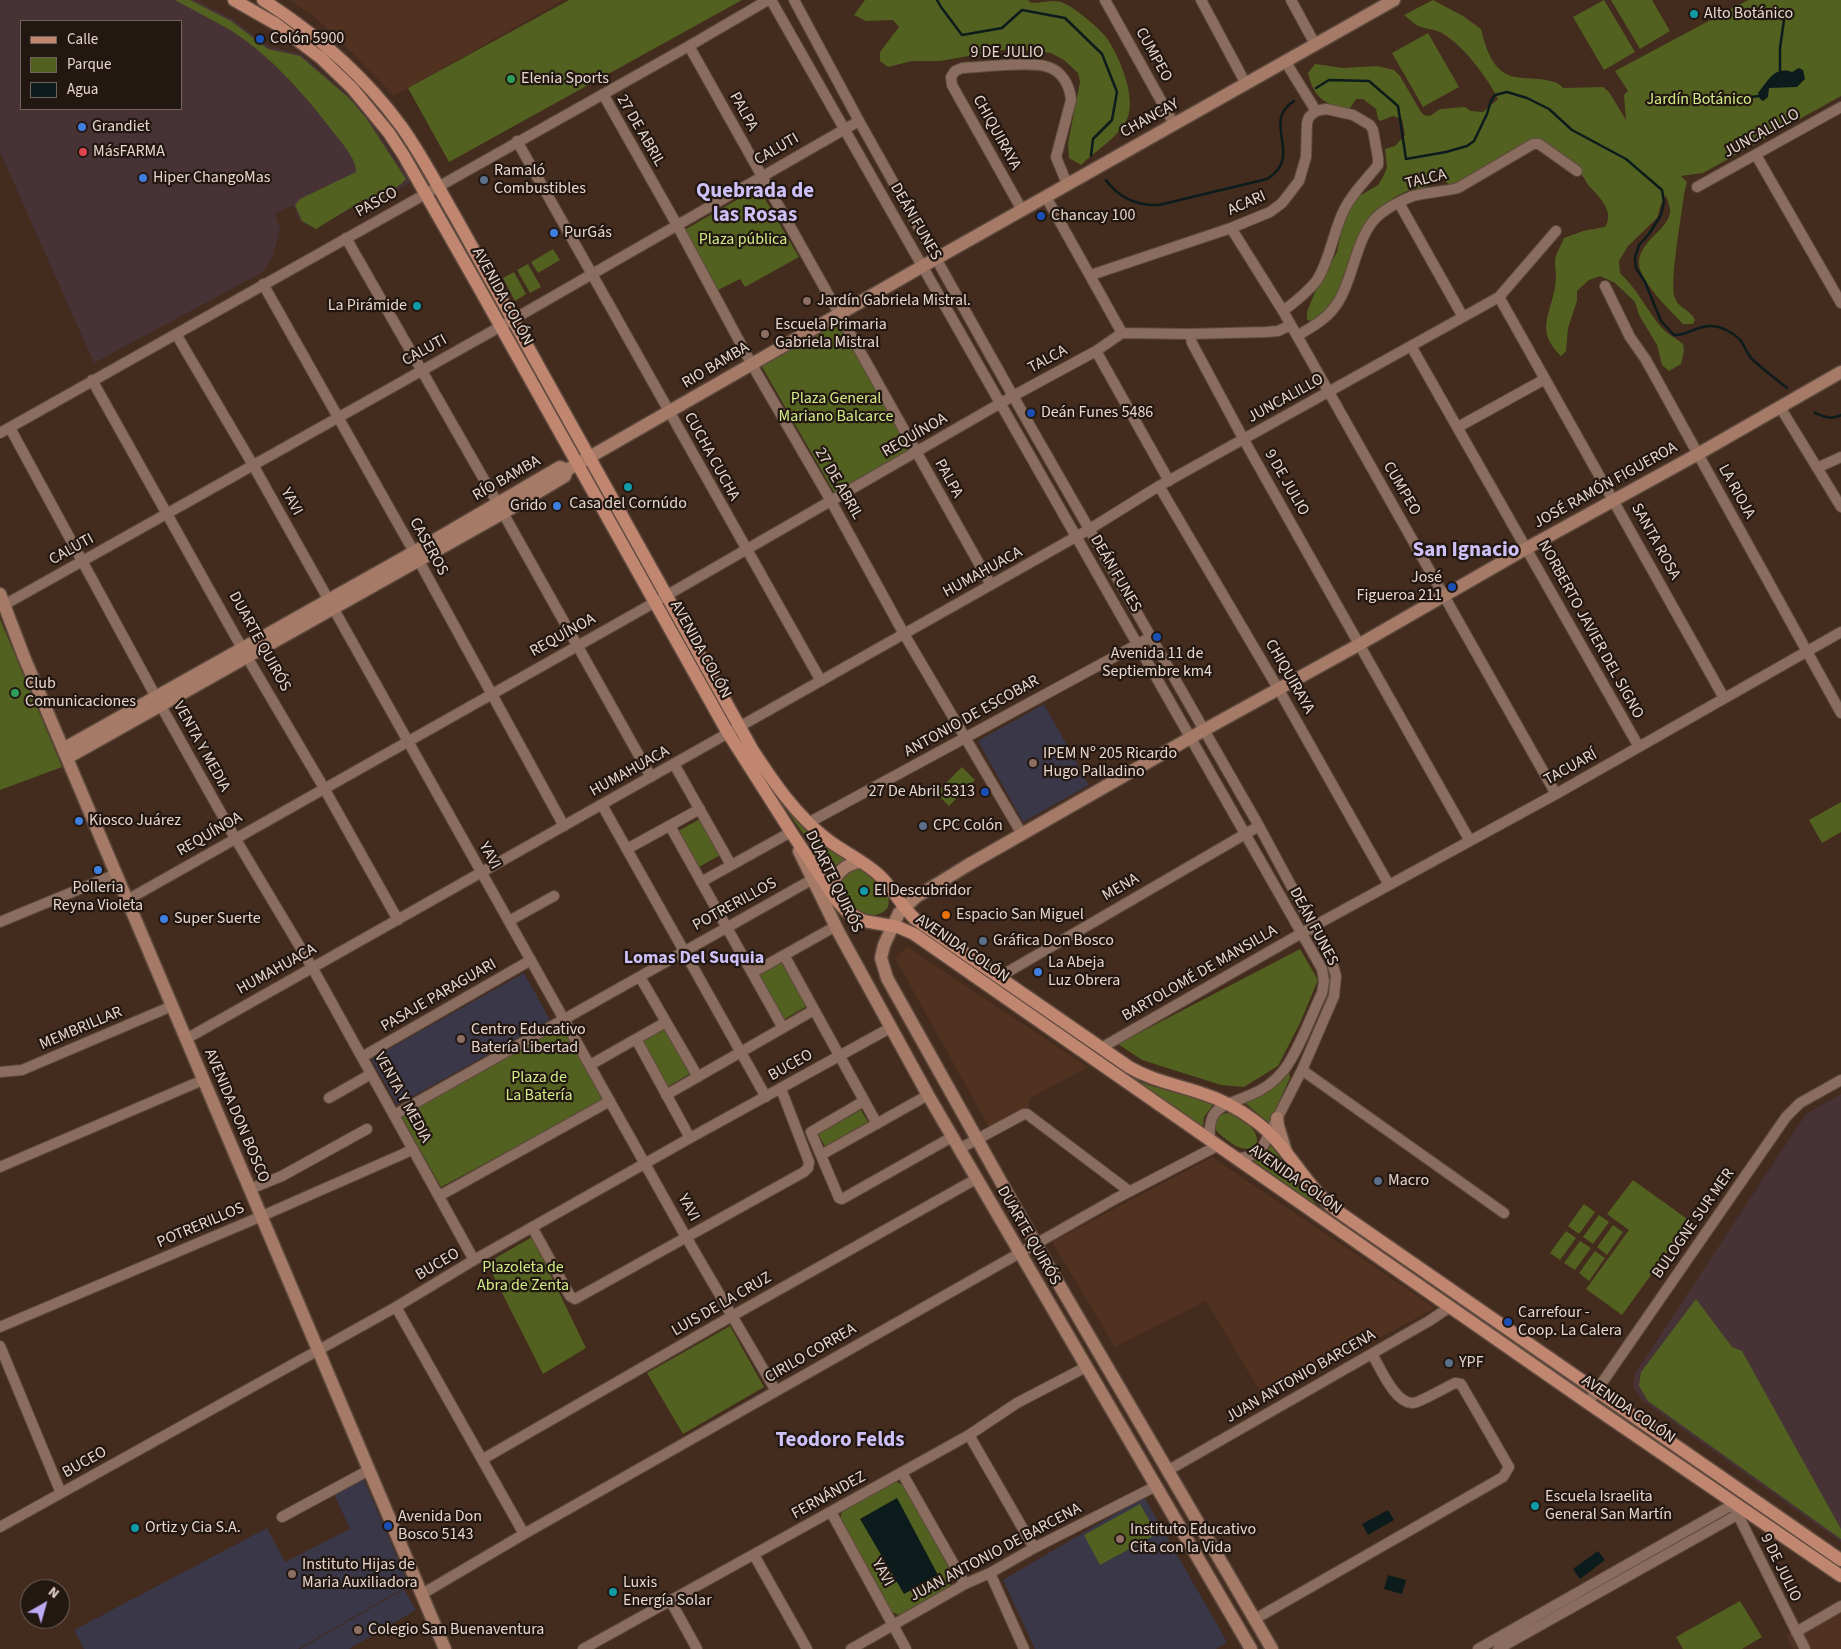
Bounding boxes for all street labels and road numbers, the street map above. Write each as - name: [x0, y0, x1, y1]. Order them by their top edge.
- street label: CUMPEO: [1130, 25, 1176, 85]
- street label: 9 DE JULIO: [970, 43, 1044, 63]
- street label: PALPA: [724, 89, 762, 135]
- street label: 27 DE ABRIL: [612, 92, 668, 170]
- street label: CHIQUIRAYA: [968, 92, 1024, 174]
- street label: CHANCAY: [1117, 95, 1183, 143]
- street label: JUNCALILLO: [1721, 105, 1803, 163]
- street label: CALUTI: [751, 130, 803, 170]
- street label: TALCA: [1403, 166, 1449, 194]
- street label: DEÁN FUNES: [885, 180, 945, 264]
- street label: PASCO: [353, 184, 401, 222]
- street label: ACARI: [1225, 187, 1269, 221]
- street label: AVENIDA COLÓN: [467, 245, 537, 349]
- street label: CALUTI: [399, 331, 451, 371]
- street label: RIO BAMBA: [679, 338, 753, 394]
- street label: TALCA: [1025, 342, 1071, 378]
- street label: JUNCALILLO: [1245, 370, 1327, 428]
- street label: CUCHA CUCHA: [679, 409, 743, 505]
- street label: REQUÍNOA: [879, 410, 951, 462]
- street label: JOSÉ RAMÓN FIGUEROA: [1531, 439, 1681, 533]
- street label: 27 DE ABRIL: [810, 445, 866, 523]
- street label: 9 DE JULIO: [1259, 446, 1313, 520]
- street label: RÍO BAMBA: [470, 452, 544, 506]
- street label: PALPA: [929, 456, 967, 502]
- street label: CUMPEO: [1378, 459, 1424, 519]
- street label: LA RIOJA: [1713, 461, 1759, 523]
- street label: YAVI: [276, 485, 306, 519]
- street label: SANTA ROSA: [1626, 500, 1684, 584]
- street label: CASEROS: [404, 515, 452, 579]
- street label: CALUTI: [46, 530, 98, 570]
- street label: DEÁN FUNES: [1085, 532, 1145, 616]
- street label: NORBERTO JAVIER DEL SIGNO: [1533, 537, 1647, 723]
- street label: HUMAHUACA: [940, 543, 1026, 603]
- street label: DUARTE QUIRÓS: [224, 589, 294, 695]
- street label: AVENIDA COLÓN: [665, 598, 735, 702]
- street label: REQUÍNOA: [527, 610, 599, 662]
- street label: CHIQUIRAYA: [1260, 636, 1318, 718]
- street label: ANTONIO DE ESCOBAR: [901, 672, 1043, 762]
- street label: VENTA Y MEDIA: [168, 698, 234, 796]
- street label: HUMAHUACA: [587, 742, 673, 802]
- street label: TACUARÍ: [1541, 746, 1601, 790]
- street label: REQUÍNOA: [174, 809, 246, 861]
- street label: DUARTE QUIRÓS: [800, 828, 866, 936]
- street label: YAVI: [474, 839, 504, 873]
- street label: MENA: [1099, 870, 1143, 906]
- street label: POTRERILLOS: [690, 874, 780, 936]
- street label: DEÁN FUNES: [1284, 884, 1342, 970]
- street label: AVENIDA COLÓN: [911, 911, 1013, 987]
- street label: BARTOLOMÉ DE MANSILLA: [1119, 922, 1281, 1026]
- street label: HUMAHUACA: [234, 940, 320, 1000]
- street label: PASAJE PARAGUARI: [378, 955, 500, 1037]
- street label: MEMBRILLAR: [37, 1003, 125, 1055]
- street label: AVENIDA DON BOSCO: [199, 1046, 273, 1186]
- street label: BUCEO: [765, 1046, 817, 1086]
- street label: VENTA Y MEDIA: [369, 1049, 435, 1147]
- street label: AVENIDA COLÓN: [1245, 1141, 1345, 1219]
- street label: BULOGNE SUR MER: [1649, 1165, 1739, 1283]
- street label: DUARTE QUIRÓS: [992, 1183, 1064, 1289]
- street label: YAVI: [673, 1191, 703, 1225]
- street label: POTRERILLOS: [154, 1199, 248, 1253]
- street label: BUCEO: [413, 1244, 463, 1286]
- street label: LUIS DE LA CRUZ: [669, 1269, 775, 1341]
- street label: CIRILO CORREA: [762, 1320, 860, 1388]
- street label: JUAN ANTONIO BARCENA: [1223, 1326, 1379, 1428]
- street label: AVENIDA COLÓN: [1577, 1372, 1679, 1448]
- street label: BUCEO: [59, 1443, 111, 1483]
- street label: FERNÁNDEZ: [789, 1468, 869, 1524]
- street label: JUAN ANTONIO DE BARCENA: [907, 1500, 1085, 1606]
- street label: 9 DE JULIO: [1755, 1531, 1805, 1605]
- street label: YAVI: [867, 1556, 897, 1590]

